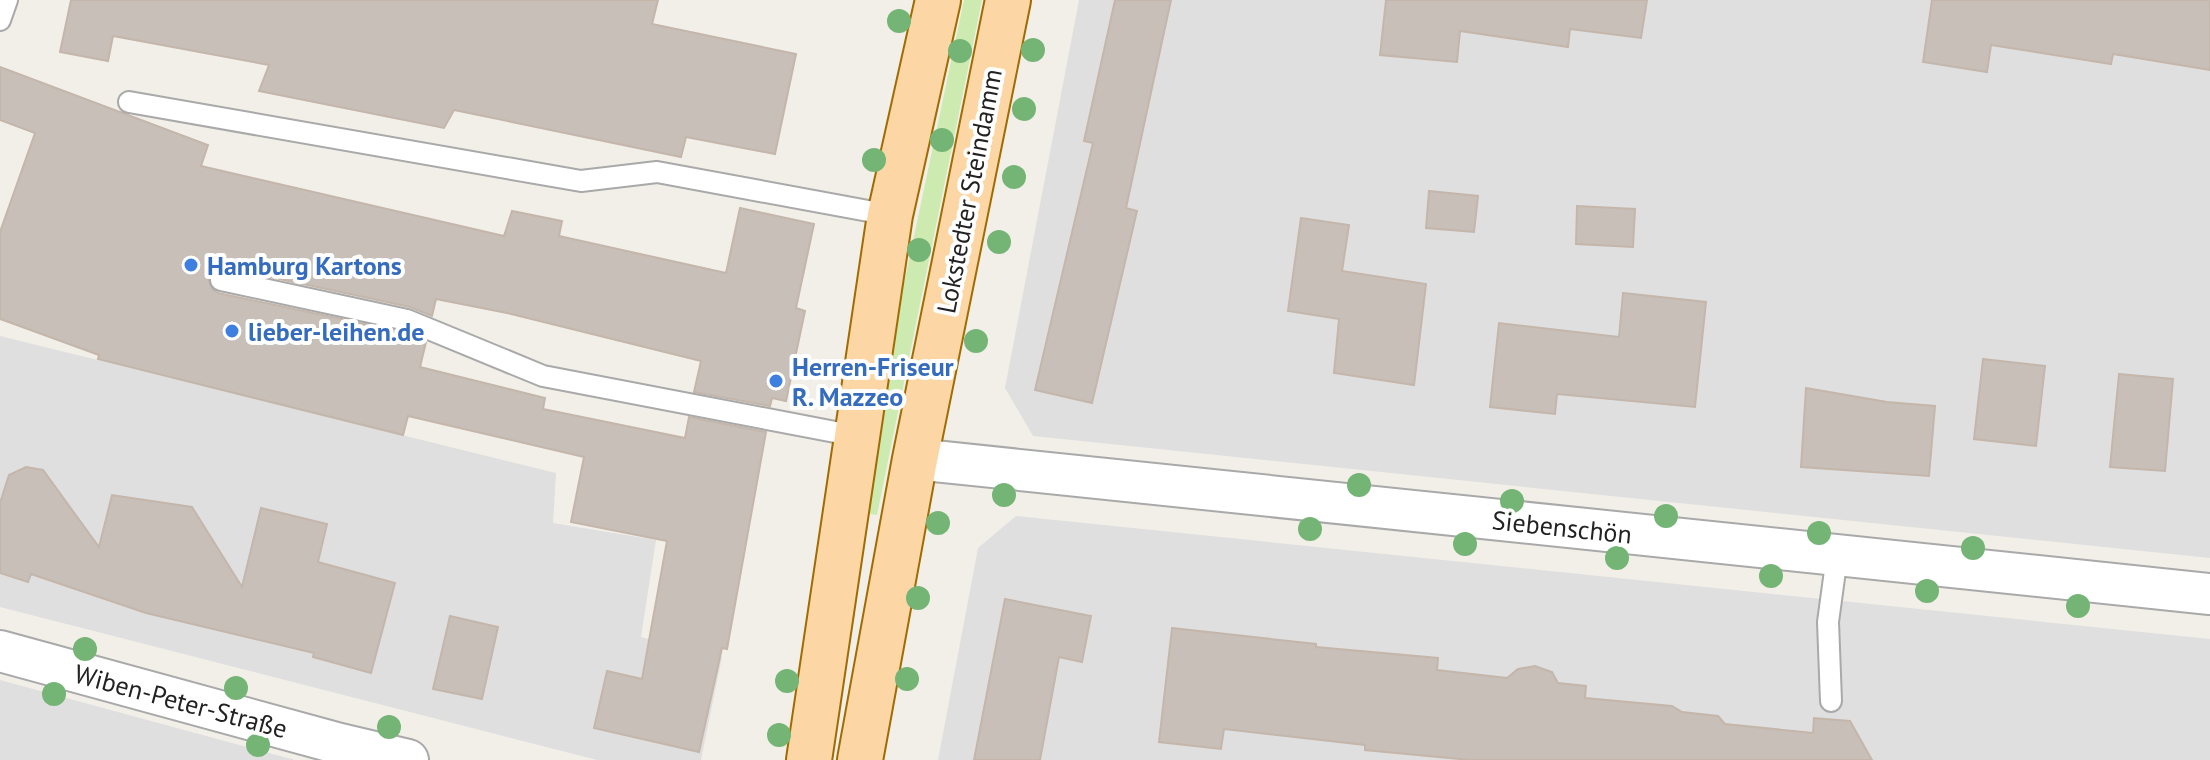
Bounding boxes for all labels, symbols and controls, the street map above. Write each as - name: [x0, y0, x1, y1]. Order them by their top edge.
- street label: Lokstedter Steindamm: [929, 66, 1009, 316]
- place label: Hamburg Kartons: [207, 249, 402, 282]
- marker: Hamburg Kartons: [182, 256, 200, 274]
- place label: lieber-leihen.de: [248, 315, 425, 348]
- marker: lieber-leihen.de: [223, 322, 241, 340]
- place label: Herren-Friseur R. Mazzeo: [792, 350, 955, 413]
- marker: Herren-Friseur R. Mazzeo: [767, 372, 785, 390]
- street label: Siebenschön: [1490, 503, 1634, 551]
- street label: Wiben-Peter-Straße: [71, 657, 291, 745]

